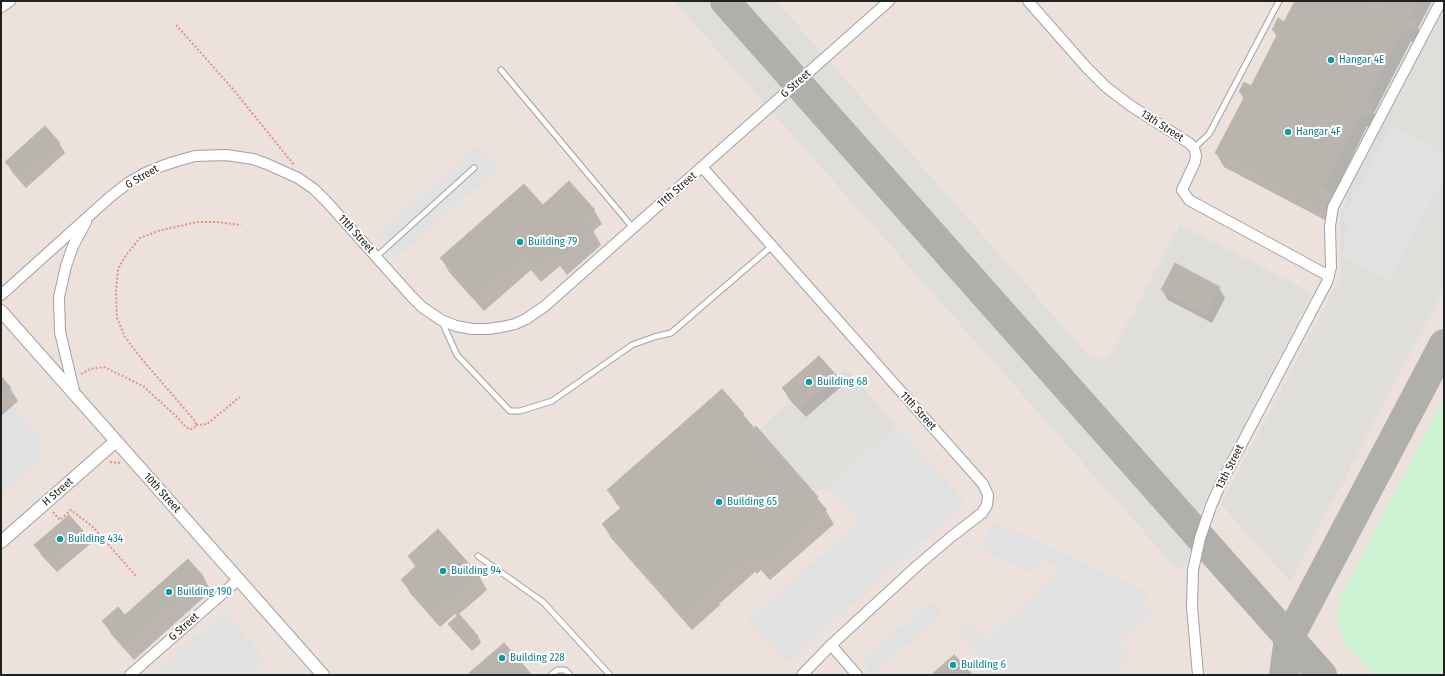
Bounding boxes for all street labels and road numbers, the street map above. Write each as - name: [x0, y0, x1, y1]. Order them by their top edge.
- street label: G Street: [778, 67, 814, 101]
- street label: 13th Street: [1138, 107, 1186, 145]
- street label: G Street: [123, 162, 161, 192]
- street label: 11th Street: [655, 169, 699, 211]
- street label: 11th Street: [335, 212, 377, 256]
- street label: 11th Street: [897, 389, 939, 433]
- street label: 13th Street: [1213, 442, 1247, 492]
- street label: 10th Street: [141, 470, 183, 516]
- street label: H Street: [40, 475, 76, 509]
- street label: G Street: [166, 610, 202, 644]

